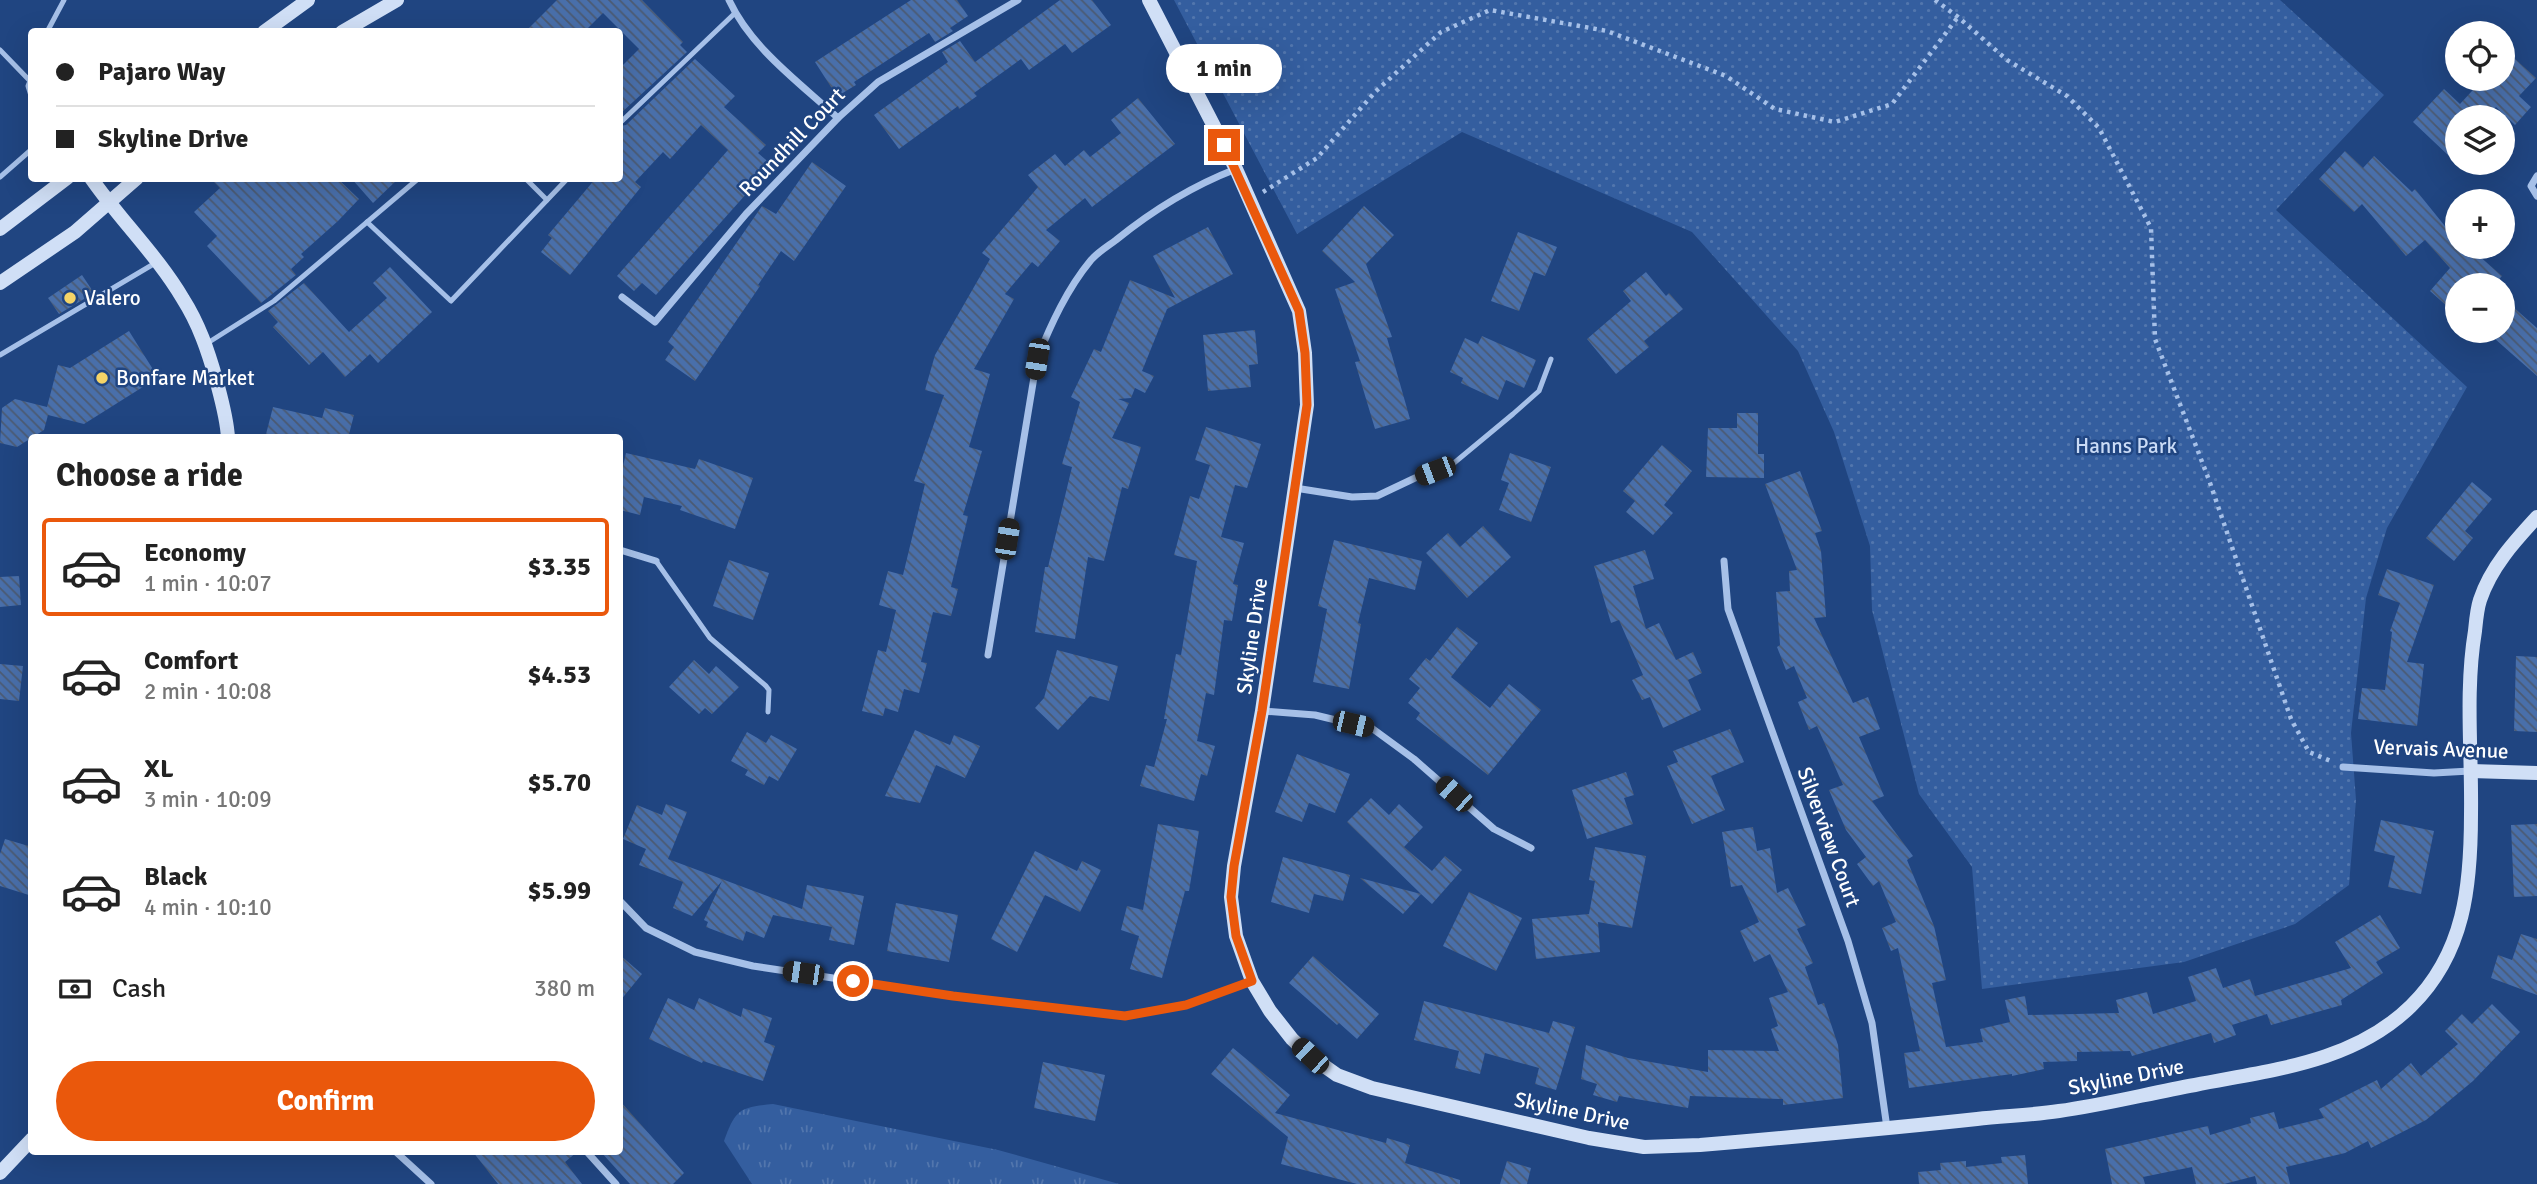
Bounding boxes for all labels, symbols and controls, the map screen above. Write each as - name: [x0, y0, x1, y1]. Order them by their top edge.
- map controls: [2445, 21, 2515, 343]
- button: locate: [2445, 21, 2515, 91]
- callout: 1 min: [1166, 44, 1282, 92]
- text: 1 min: [1196, 54, 1252, 83]
- text: Pajaro Way: [98, 56, 225, 88]
- street label: Roundhill Court: [733, 82, 851, 202]
- button: layers: [2445, 105, 2515, 175]
- text: Skyline Drive: [98, 123, 248, 155]
- route end: [1208, 129, 1240, 161]
- button: +: [2445, 189, 2515, 259]
- button: −: [2445, 273, 2515, 343]
- place label: Valero: [84, 285, 141, 311]
- marker: Valero: [62, 290, 78, 306]
- car: [1024, 337, 1051, 381]
- place label: Bonfare Market: [116, 365, 255, 391]
- marker: Bonfare Market: [94, 370, 110, 386]
- park label: Hanns Park: [2075, 433, 2177, 459]
- car: [1412, 454, 1459, 488]
- text: Choose a ride: [56, 456, 243, 495]
- car: [994, 517, 1021, 561]
- icon: car: [60, 536, 123, 599]
- text: Economy: [144, 537, 246, 569]
- text: $3.35: [527, 551, 591, 583]
- text: 1 min · 10:07: [144, 569, 272, 598]
- street label: Skyline Drive: [1231, 576, 1273, 696]
- icon: car: [60, 644, 123, 707]
- text: Comfort: [144, 645, 238, 677]
- text: $4.53: [527, 659, 591, 691]
- text: 2 min · 10:08: [144, 677, 272, 706]
- car: [1331, 709, 1376, 739]
- street label: Vervais Avenue: [2373, 734, 2509, 764]
- icon: car: [60, 752, 123, 815]
- text: XL: [144, 753, 174, 785]
- street label: Silverview Court: [1792, 764, 1866, 910]
- text: $5.70: [527, 767, 591, 799]
- car: [1432, 772, 1477, 816]
- text: 3 min · 10:09: [144, 785, 272, 814]
- icon: car: [60, 860, 123, 923]
- text: Black: [144, 861, 207, 893]
- text: $5.99: [527, 875, 591, 907]
- text: 4 min · 10:10: [144, 893, 272, 922]
- car: [781, 960, 826, 986]
- route start: [837, 965, 869, 997]
- icon: cash: [56, 970, 94, 1008]
- text: Cash: [112, 973, 166, 1005]
- text: 380 m: [534, 974, 595, 1003]
- car: [1288, 1034, 1333, 1078]
- street label: Skyline Drive: [2066, 1053, 2186, 1101]
- button: Confirm: [56, 1061, 595, 1141]
- street label: Skyline Drive: [1512, 1086, 1632, 1136]

